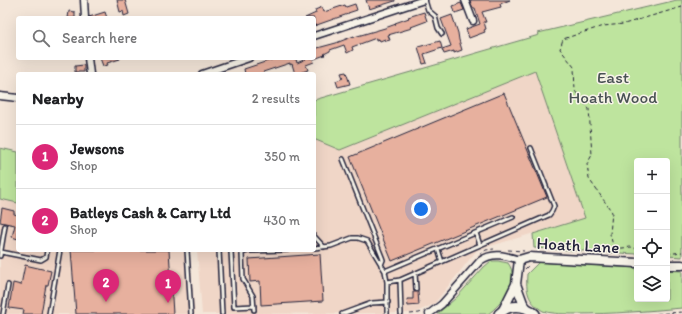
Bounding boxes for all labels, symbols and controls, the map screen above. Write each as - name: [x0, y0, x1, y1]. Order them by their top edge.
- search box: [16, 16, 316, 60]
- icon: search: [30, 27, 52, 49]
- text: Search here: [62, 29, 137, 47]
- park label: East Hoath Wood: [569, 67, 658, 107]
- text: Nearby: [32, 88, 84, 108]
- text: 2 results: [252, 91, 300, 106]
- text: Jewsons: [70, 140, 124, 158]
- text: 1: [42, 149, 48, 164]
- text: 350 m: [264, 149, 300, 164]
- text: Shop: [70, 158, 97, 173]
- map controls: [634, 158, 670, 302]
- button: +: [634, 158, 670, 194]
- button: −: [634, 194, 670, 230]
- your location: [411, 199, 431, 219]
- text: Batleys Cash & Carry Ltd: [70, 204, 231, 222]
- text: 2: [42, 213, 48, 228]
- text: 430 m: [263, 213, 300, 228]
- text: Shop: [70, 222, 97, 237]
- button: locate: [634, 230, 670, 266]
- street label: Hoath Lane: [536, 233, 620, 257]
- button: layers: [634, 266, 670, 302]
- pin: 2: [93, 269, 119, 302]
- pin: 1: [155, 270, 181, 303]

